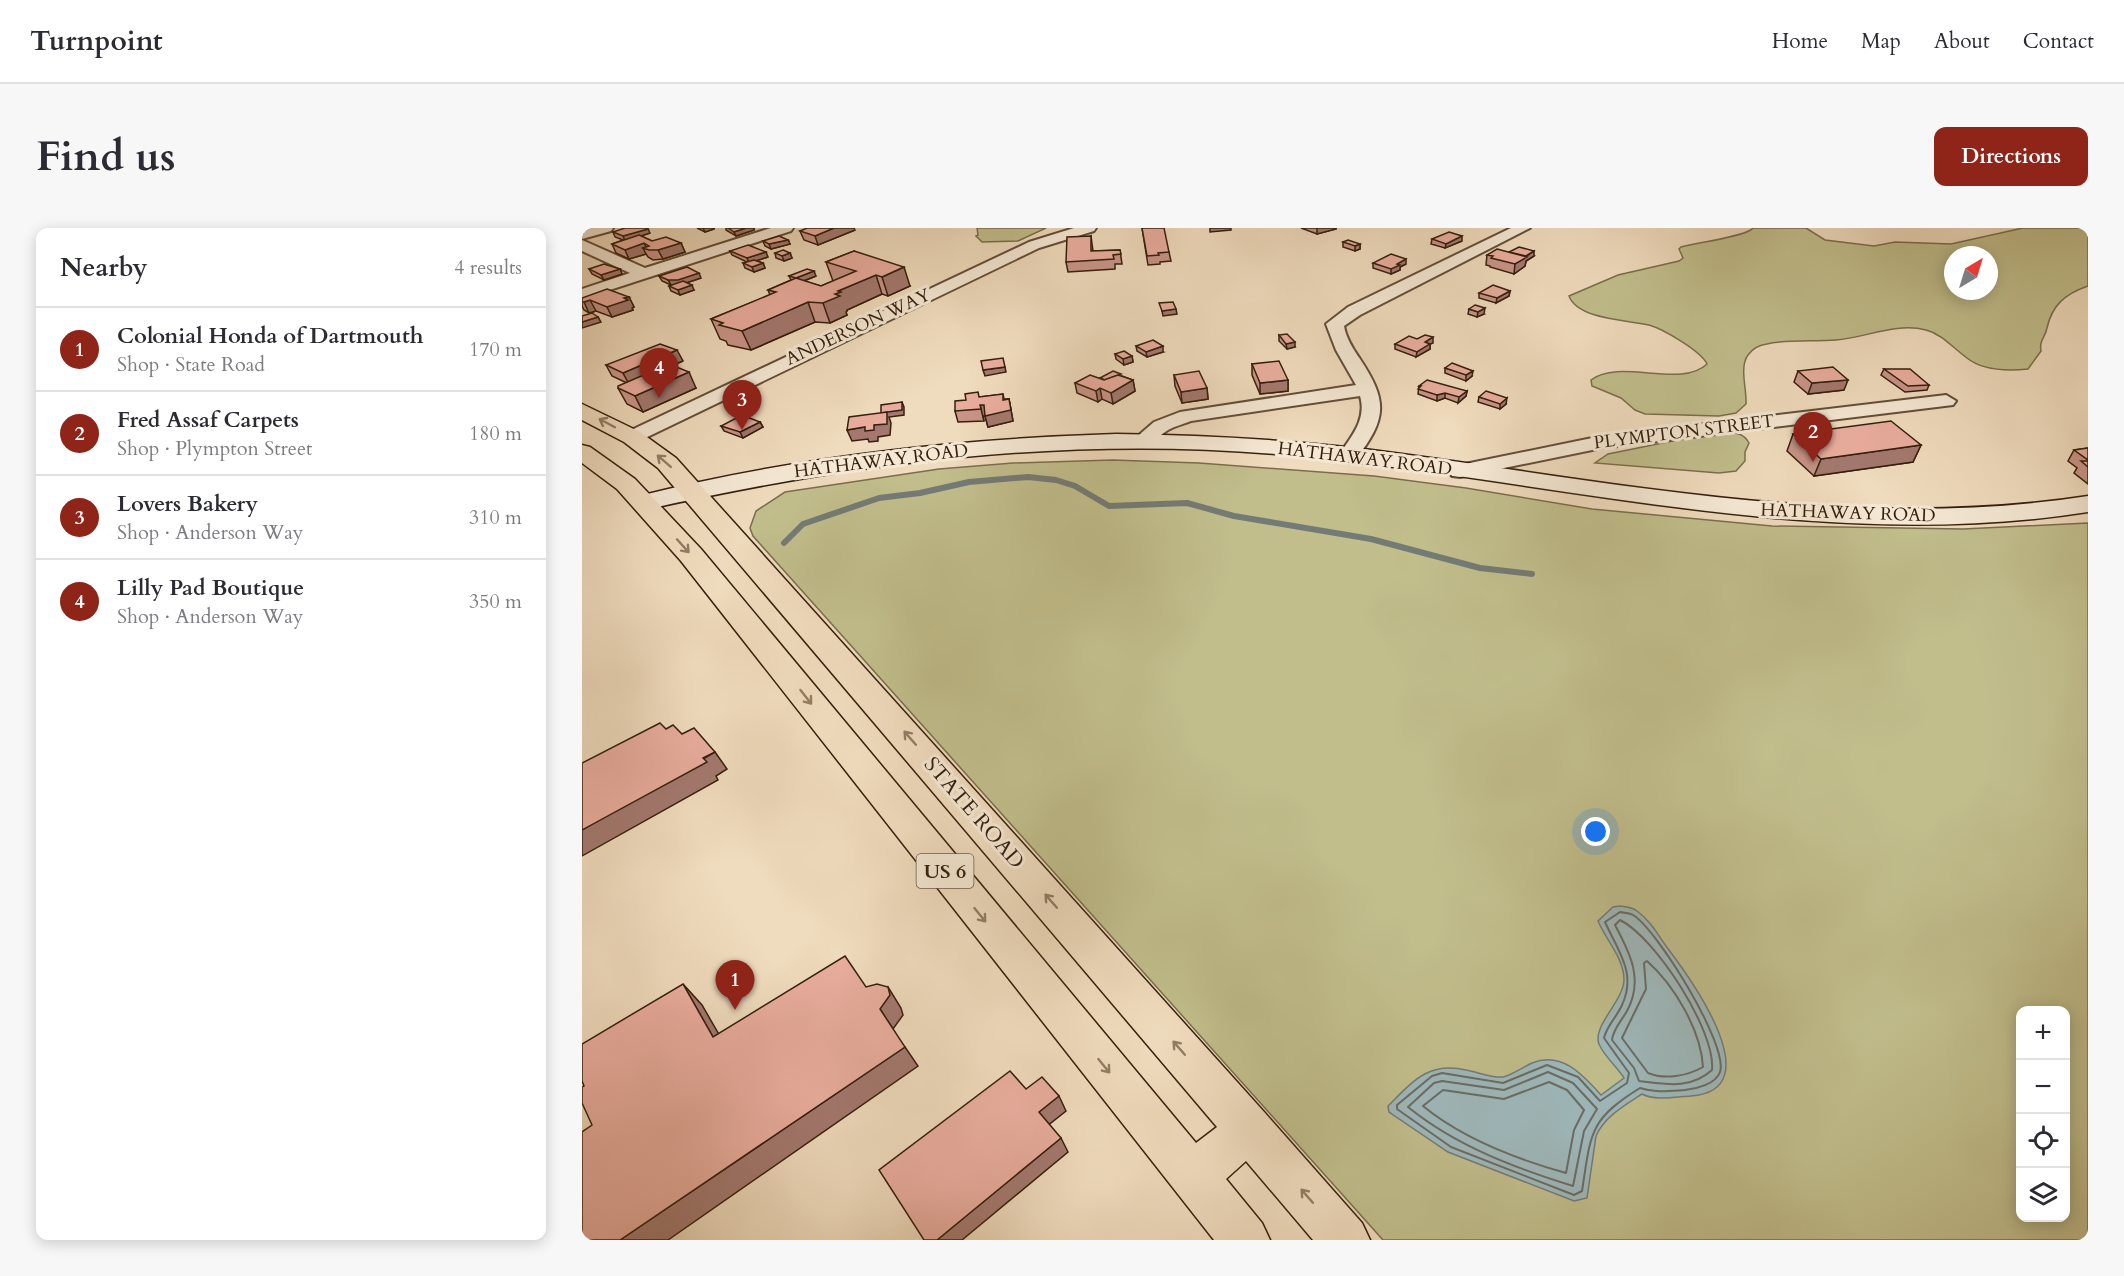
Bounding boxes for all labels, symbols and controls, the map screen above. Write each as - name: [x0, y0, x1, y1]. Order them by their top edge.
- text: Turnpoint: [30, 22, 163, 60]
- text: Home: [1772, 27, 1828, 56]
- text: Map: [1861, 27, 1901, 56]
- text: About: [1934, 27, 1990, 56]
- text: Contact: [2023, 27, 2094, 56]
- button: Directions: [1934, 127, 2088, 186]
- text: Find us: [36, 128, 176, 185]
- north arrow: [1944, 246, 1998, 300]
- text: Nearby: [60, 250, 148, 285]
- text: 4 results: [454, 254, 522, 281]
- street label: ANDERSON WAY: [781, 282, 935, 372]
- text: Colonial Honda of Dartmouth: [117, 321, 423, 351]
- text: 1: [74, 336, 85, 363]
- text: 170 m: [469, 336, 522, 363]
- pin: 4: [640, 348, 679, 398]
- text: Shop · State Road: [117, 351, 265, 378]
- pin: 3: [722, 380, 762, 430]
- text: Fred Assaf Carpets: [117, 405, 299, 435]
- street label: PLYMPTON STREET: [1592, 409, 1776, 455]
- pin: 2: [1794, 412, 1832, 462]
- one-way arrow: [599, 417, 617, 428]
- text: 2: [74, 420, 85, 447]
- text: 180 m: [469, 420, 522, 447]
- text: Shop · Plympton Street: [117, 435, 312, 462]
- street label: HATHAWAY ROAD: [1276, 436, 1454, 482]
- street label: HATHAWAY ROAD: [792, 438, 970, 484]
- one-way arrow: [657, 454, 672, 468]
- text: Lovers Bakery: [117, 489, 258, 519]
- street label: HATHAWAY ROAD: [1760, 497, 1936, 529]
- text: 3: [74, 504, 85, 531]
- text: 310 m: [469, 504, 522, 531]
- text: Shop · Anderson Way: [117, 519, 303, 546]
- one-way arrow: [676, 538, 690, 553]
- text: Lilly Pad Boutique: [117, 573, 304, 603]
- text: 4: [74, 588, 85, 615]
- text: 350 m: [469, 588, 522, 615]
- text: Shop · Anderson Way: [117, 603, 303, 630]
- one-way arrow: [800, 689, 813, 705]
- one-way arrow: [903, 731, 917, 746]
- street label: STATE ROAD: [917, 751, 1031, 875]
- your location: [1581, 817, 1610, 846]
- road number: US 6: [916, 854, 974, 888]
- one-way arrow: [1044, 894, 1058, 909]
- one-way arrow: [974, 907, 987, 923]
- pin: 1: [716, 960, 754, 1010]
- map controls: [2016, 1006, 2070, 1222]
- button: +: [2016, 1006, 2070, 1060]
- one-way arrow: [1172, 1041, 1186, 1056]
- one-way arrow: [1097, 1058, 1110, 1074]
- button: −: [2016, 1060, 2070, 1114]
- button: locate: [2016, 1114, 2070, 1168]
- button: layers: [2016, 1168, 2070, 1222]
- one-way arrow: [1300, 1188, 1313, 1204]

